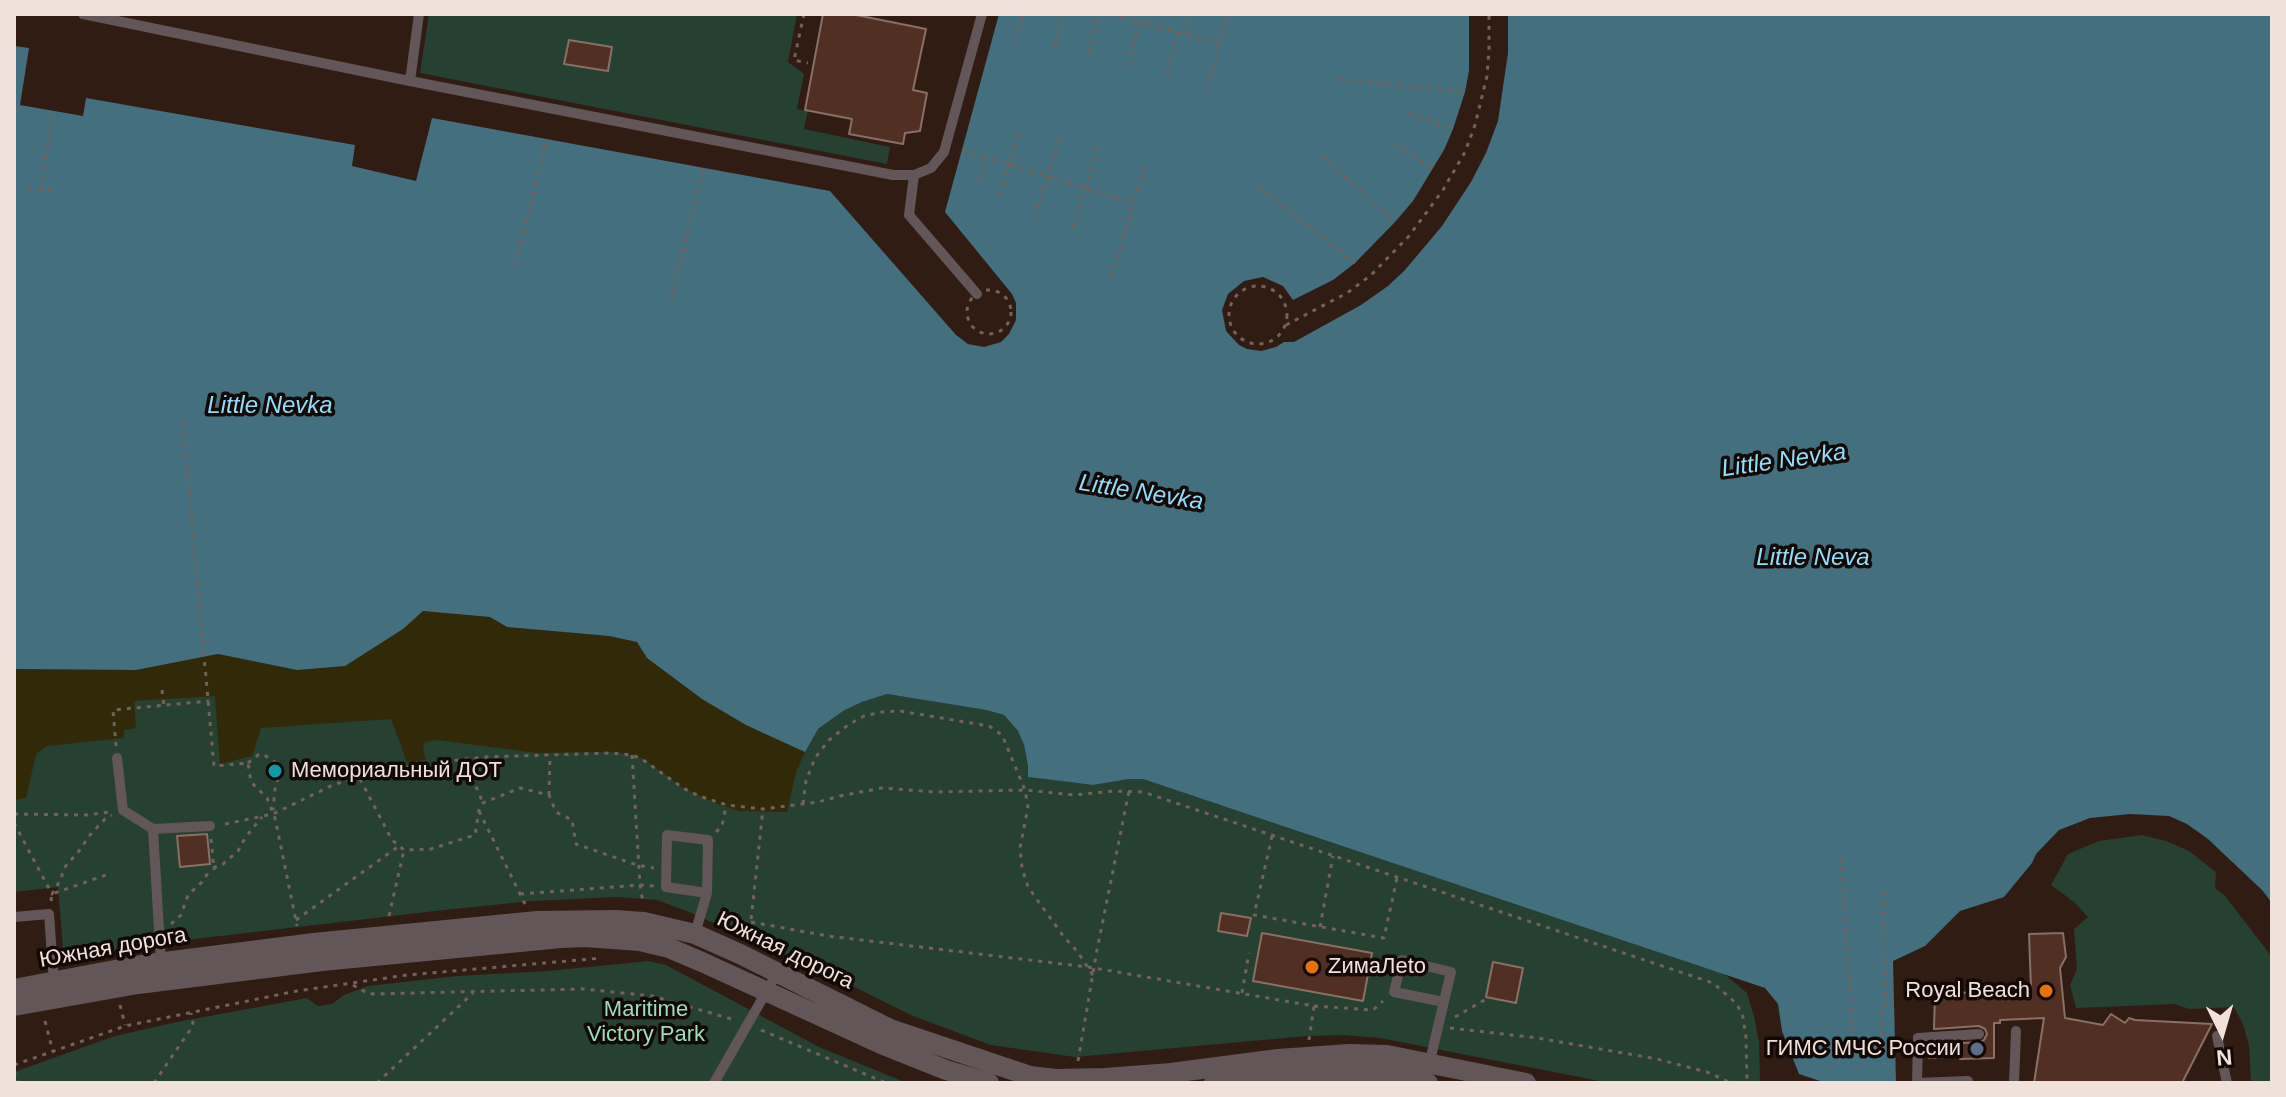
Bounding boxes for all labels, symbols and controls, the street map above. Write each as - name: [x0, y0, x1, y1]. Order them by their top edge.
- water label: Little Nevka: [207, 392, 333, 420]
- water label: Little Nevka: [1720, 438, 1848, 484]
- water label: Little Nevka: [1077, 469, 1205, 517]
- water label: Little Neva: [1756, 544, 1870, 572]
- place label: Мемориальный ДОТ: [291, 758, 502, 784]
- marker: Мемориальный ДОТ: [266, 762, 284, 780]
- street label: Южная дорога: [712, 907, 858, 995]
- street label: Южная дорога: [38, 922, 188, 974]
- place label: ZимаЛеtо: [1328, 954, 1426, 980]
- marker: ZимаЛеtо: [1303, 958, 1321, 976]
- place label: Royal Beach: [1905, 978, 2030, 1004]
- marker: Royal Beach: [2037, 982, 2055, 1000]
- north arrow: [2182, 993, 2262, 1073]
- park label: Maritime Victory Park: [587, 997, 705, 1048]
- place label: ГИМС МЧС России: [1766, 1036, 1961, 1062]
- marker: ГИМС МЧС России: [1968, 1040, 1986, 1058]
- text: N: [2215, 1044, 2233, 1071]

